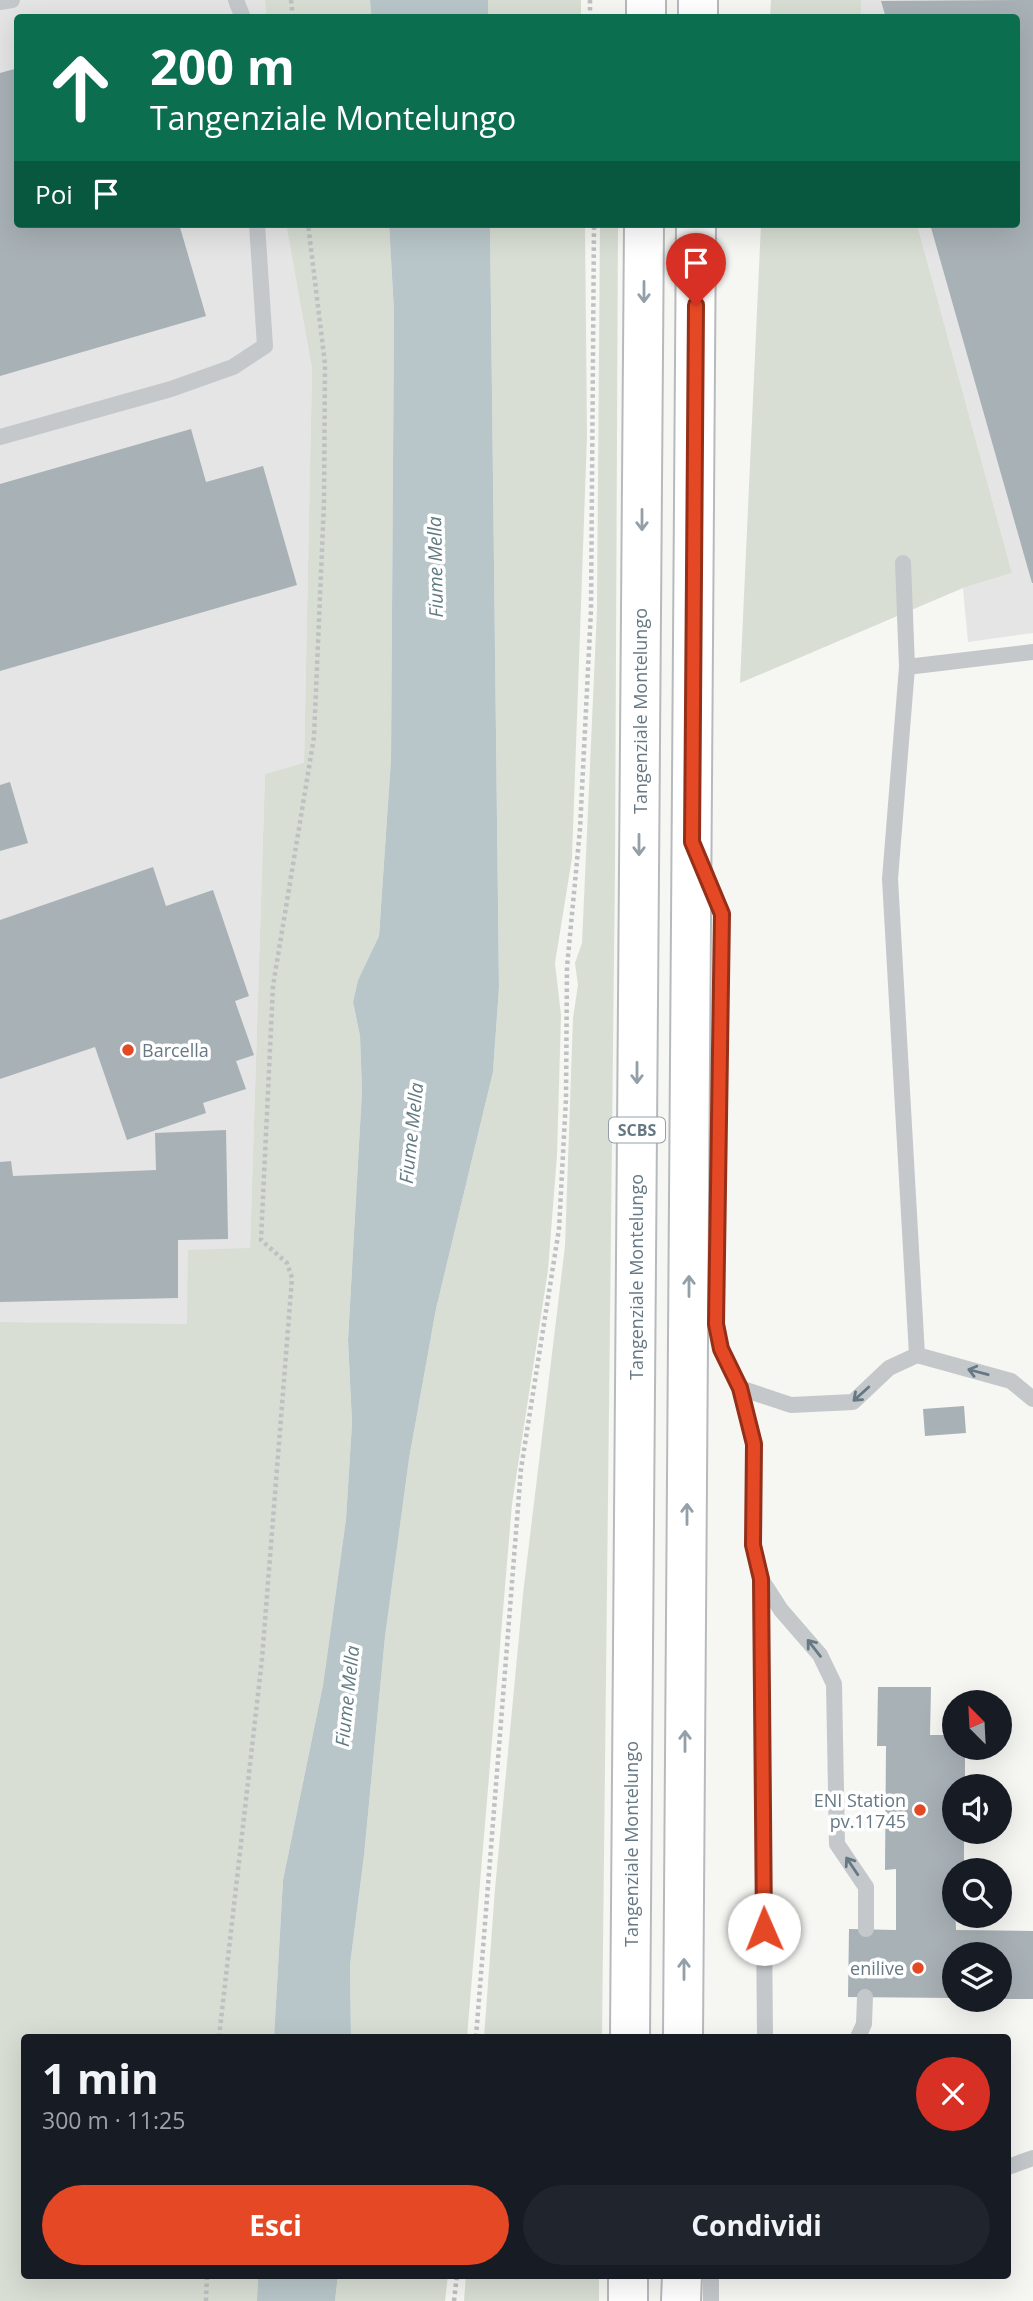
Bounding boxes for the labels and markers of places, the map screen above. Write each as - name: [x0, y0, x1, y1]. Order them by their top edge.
- pin: [666, 233, 726, 305]
- place label: Barcella: [142, 1038, 209, 1062]
- marker: Barcella: [120, 1042, 136, 1058]
- place label: ENI Station pv.11745: [814, 1788, 906, 1833]
- marker: ENI Station pv.11745: [912, 1802, 928, 1818]
- place label: enilive: [850, 1956, 904, 1980]
- marker: enilive: [910, 1960, 926, 1976]

